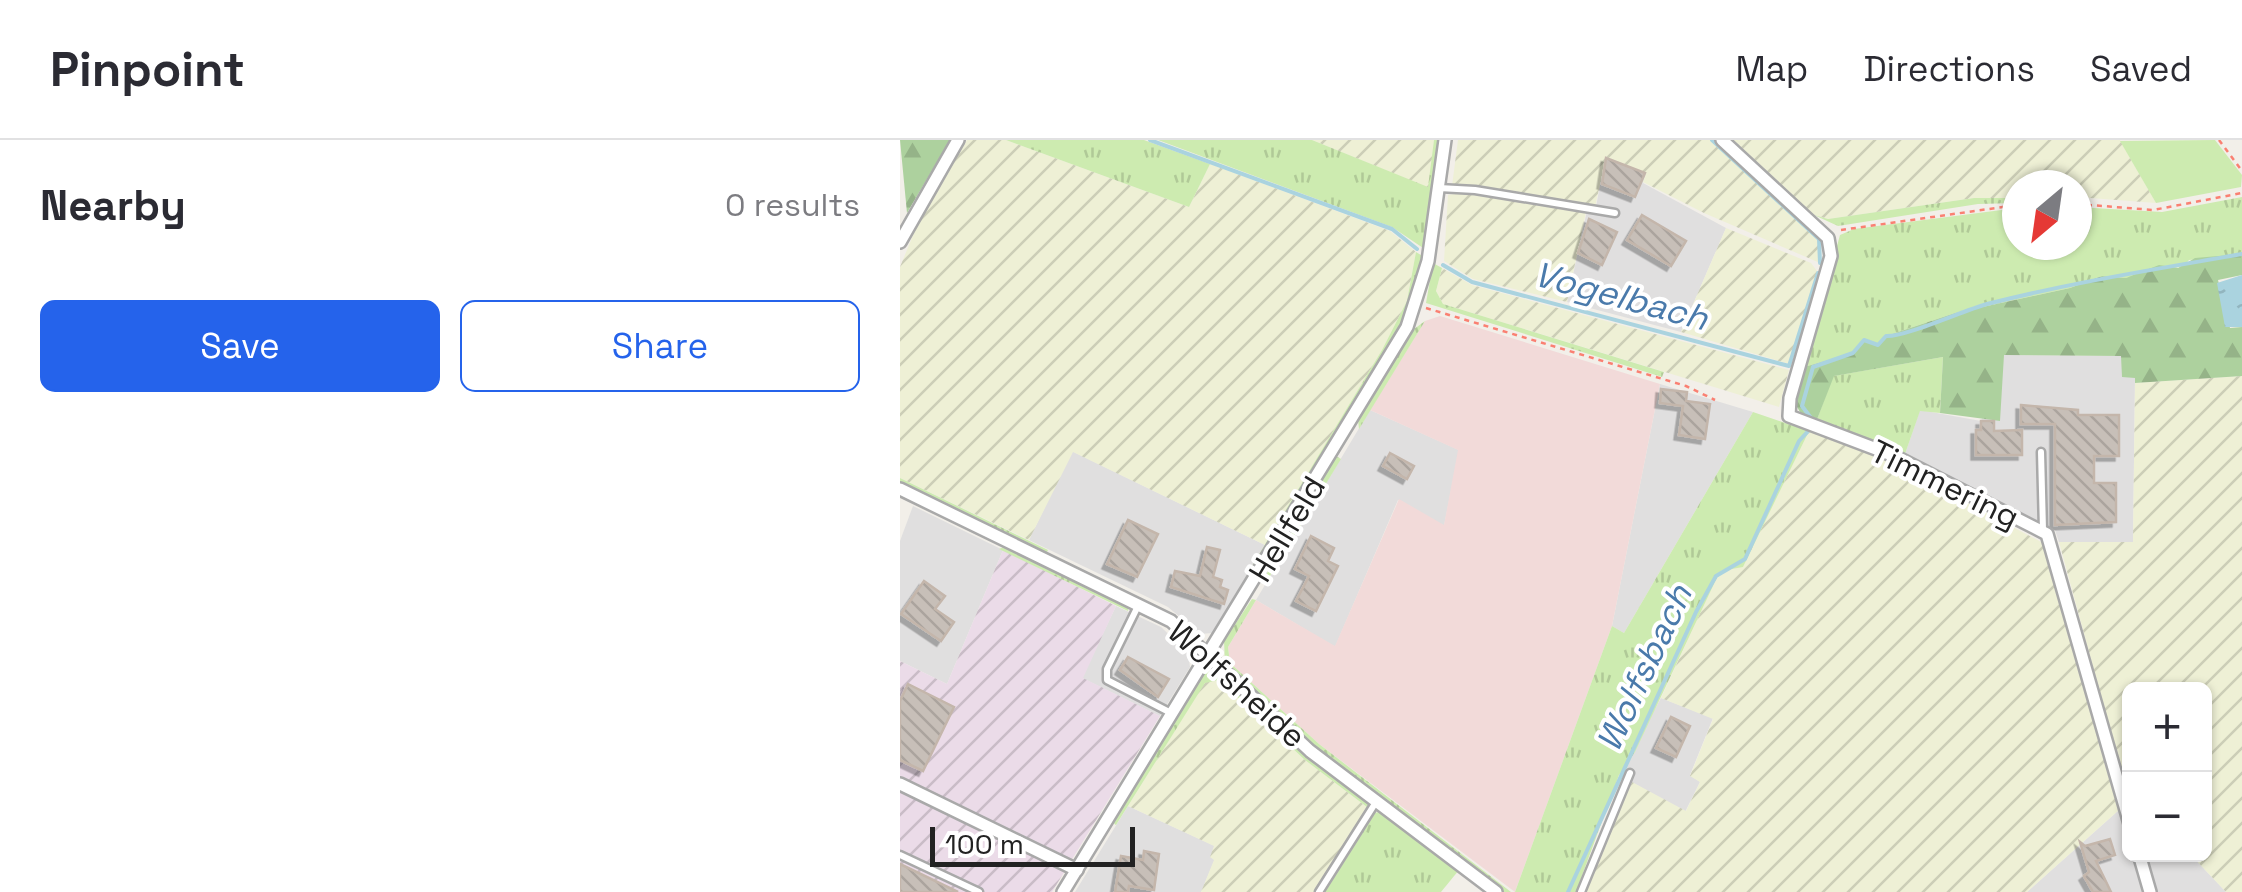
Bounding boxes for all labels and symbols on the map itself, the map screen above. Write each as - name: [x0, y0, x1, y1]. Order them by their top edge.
- north arrow: [2002, 170, 2092, 260]
- water label: Vogelbach: [1529, 252, 1713, 340]
- street label: Timmering: [1864, 431, 2026, 537]
- street label: Hellfeld: [1240, 469, 1334, 589]
- water label: Wolfsbach: [1586, 577, 1702, 758]
- street label: Wolfsheide: [1160, 612, 1314, 756]
- scale bar: [930, 822, 1135, 866]

